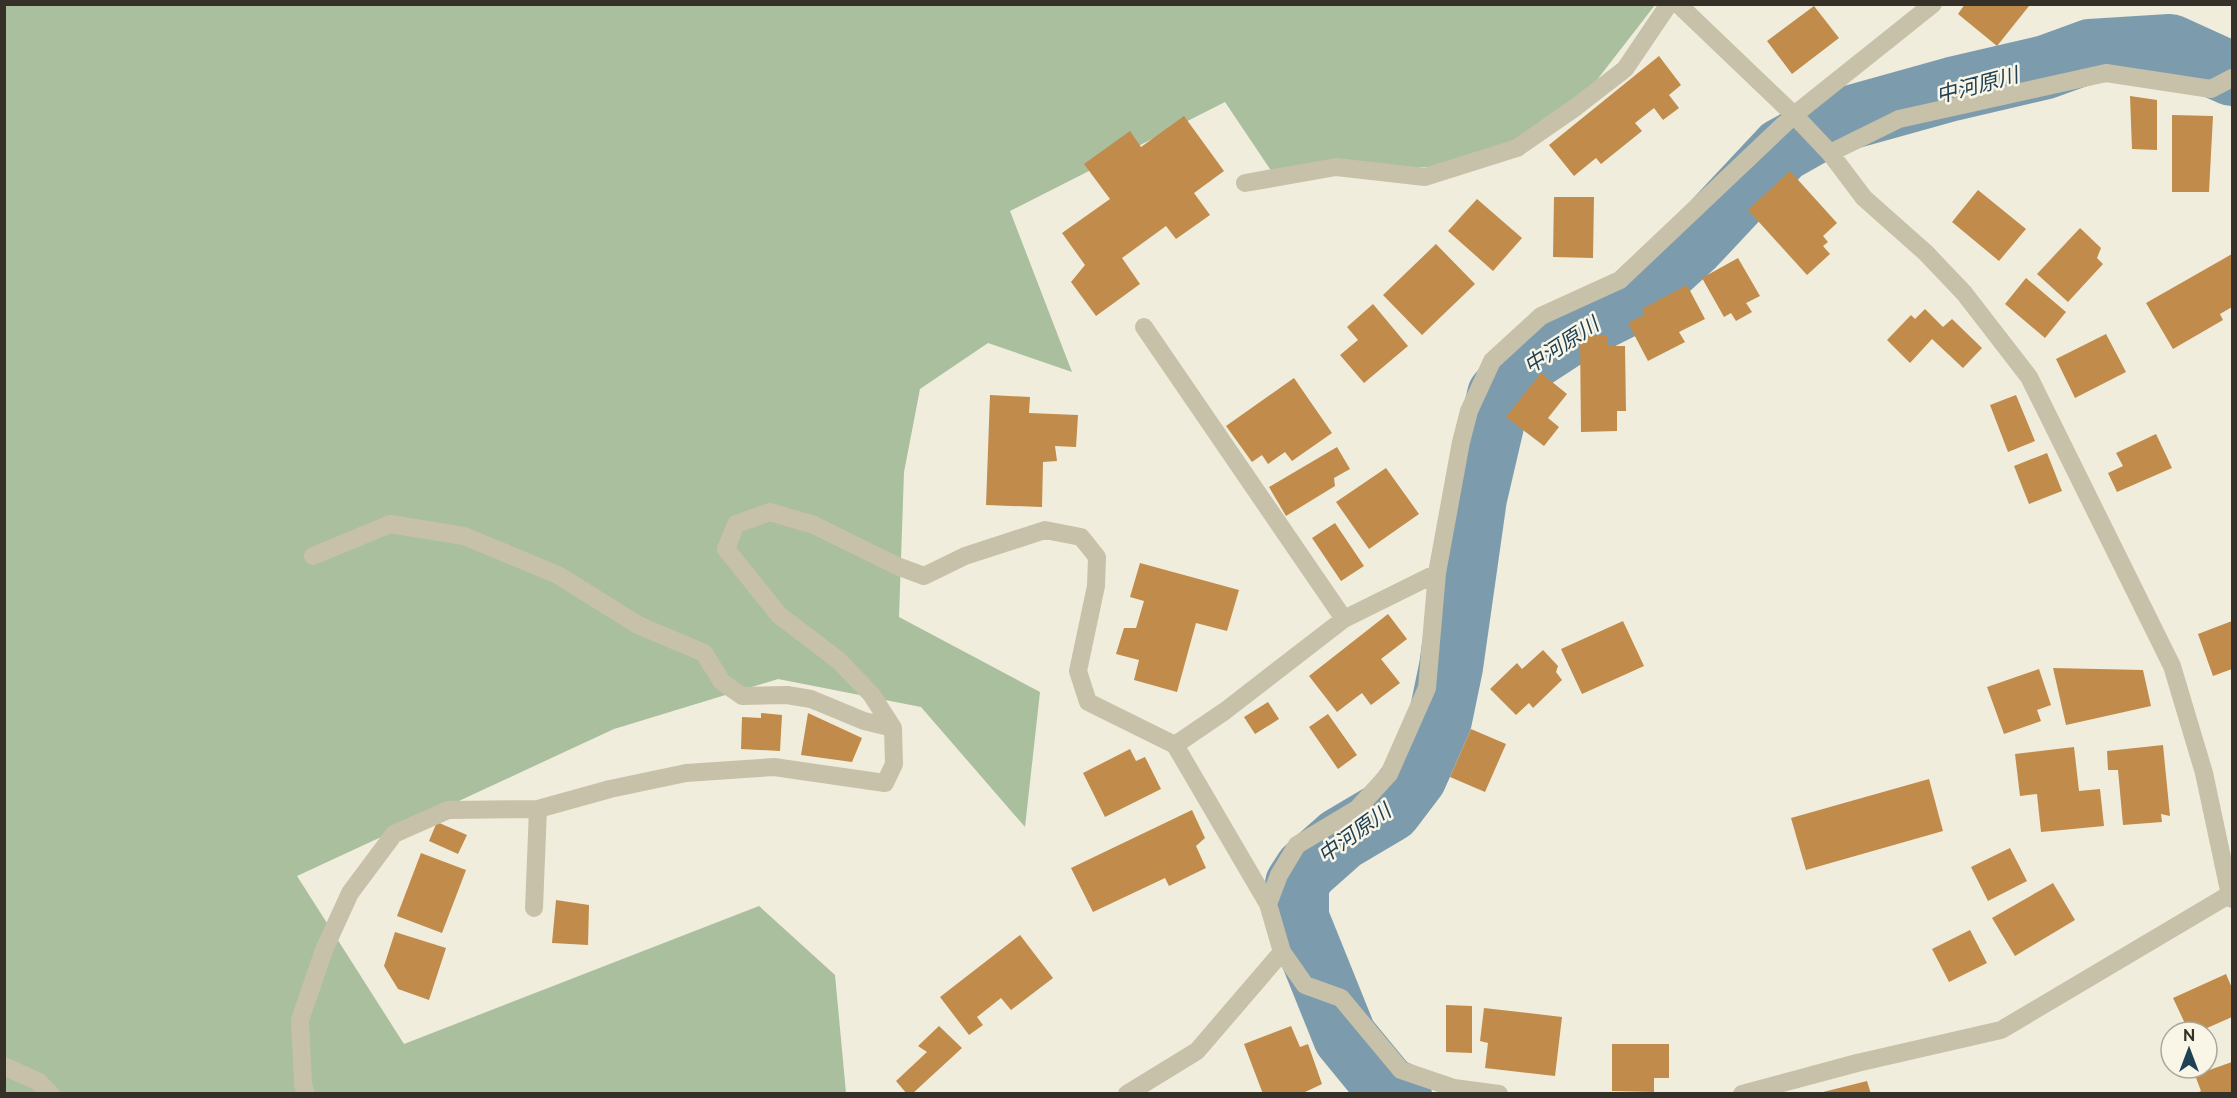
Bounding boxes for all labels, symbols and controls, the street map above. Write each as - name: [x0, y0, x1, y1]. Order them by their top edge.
- water label: 中河原川: [1933, 62, 2023, 108]
- water label: 中河原川: [1519, 311, 1605, 378]
- water label: 中河原川: [1313, 797, 1397, 868]
- north arrow: [2159, 1020, 2219, 1080]
- text: N: [2183, 1026, 2195, 1045]

